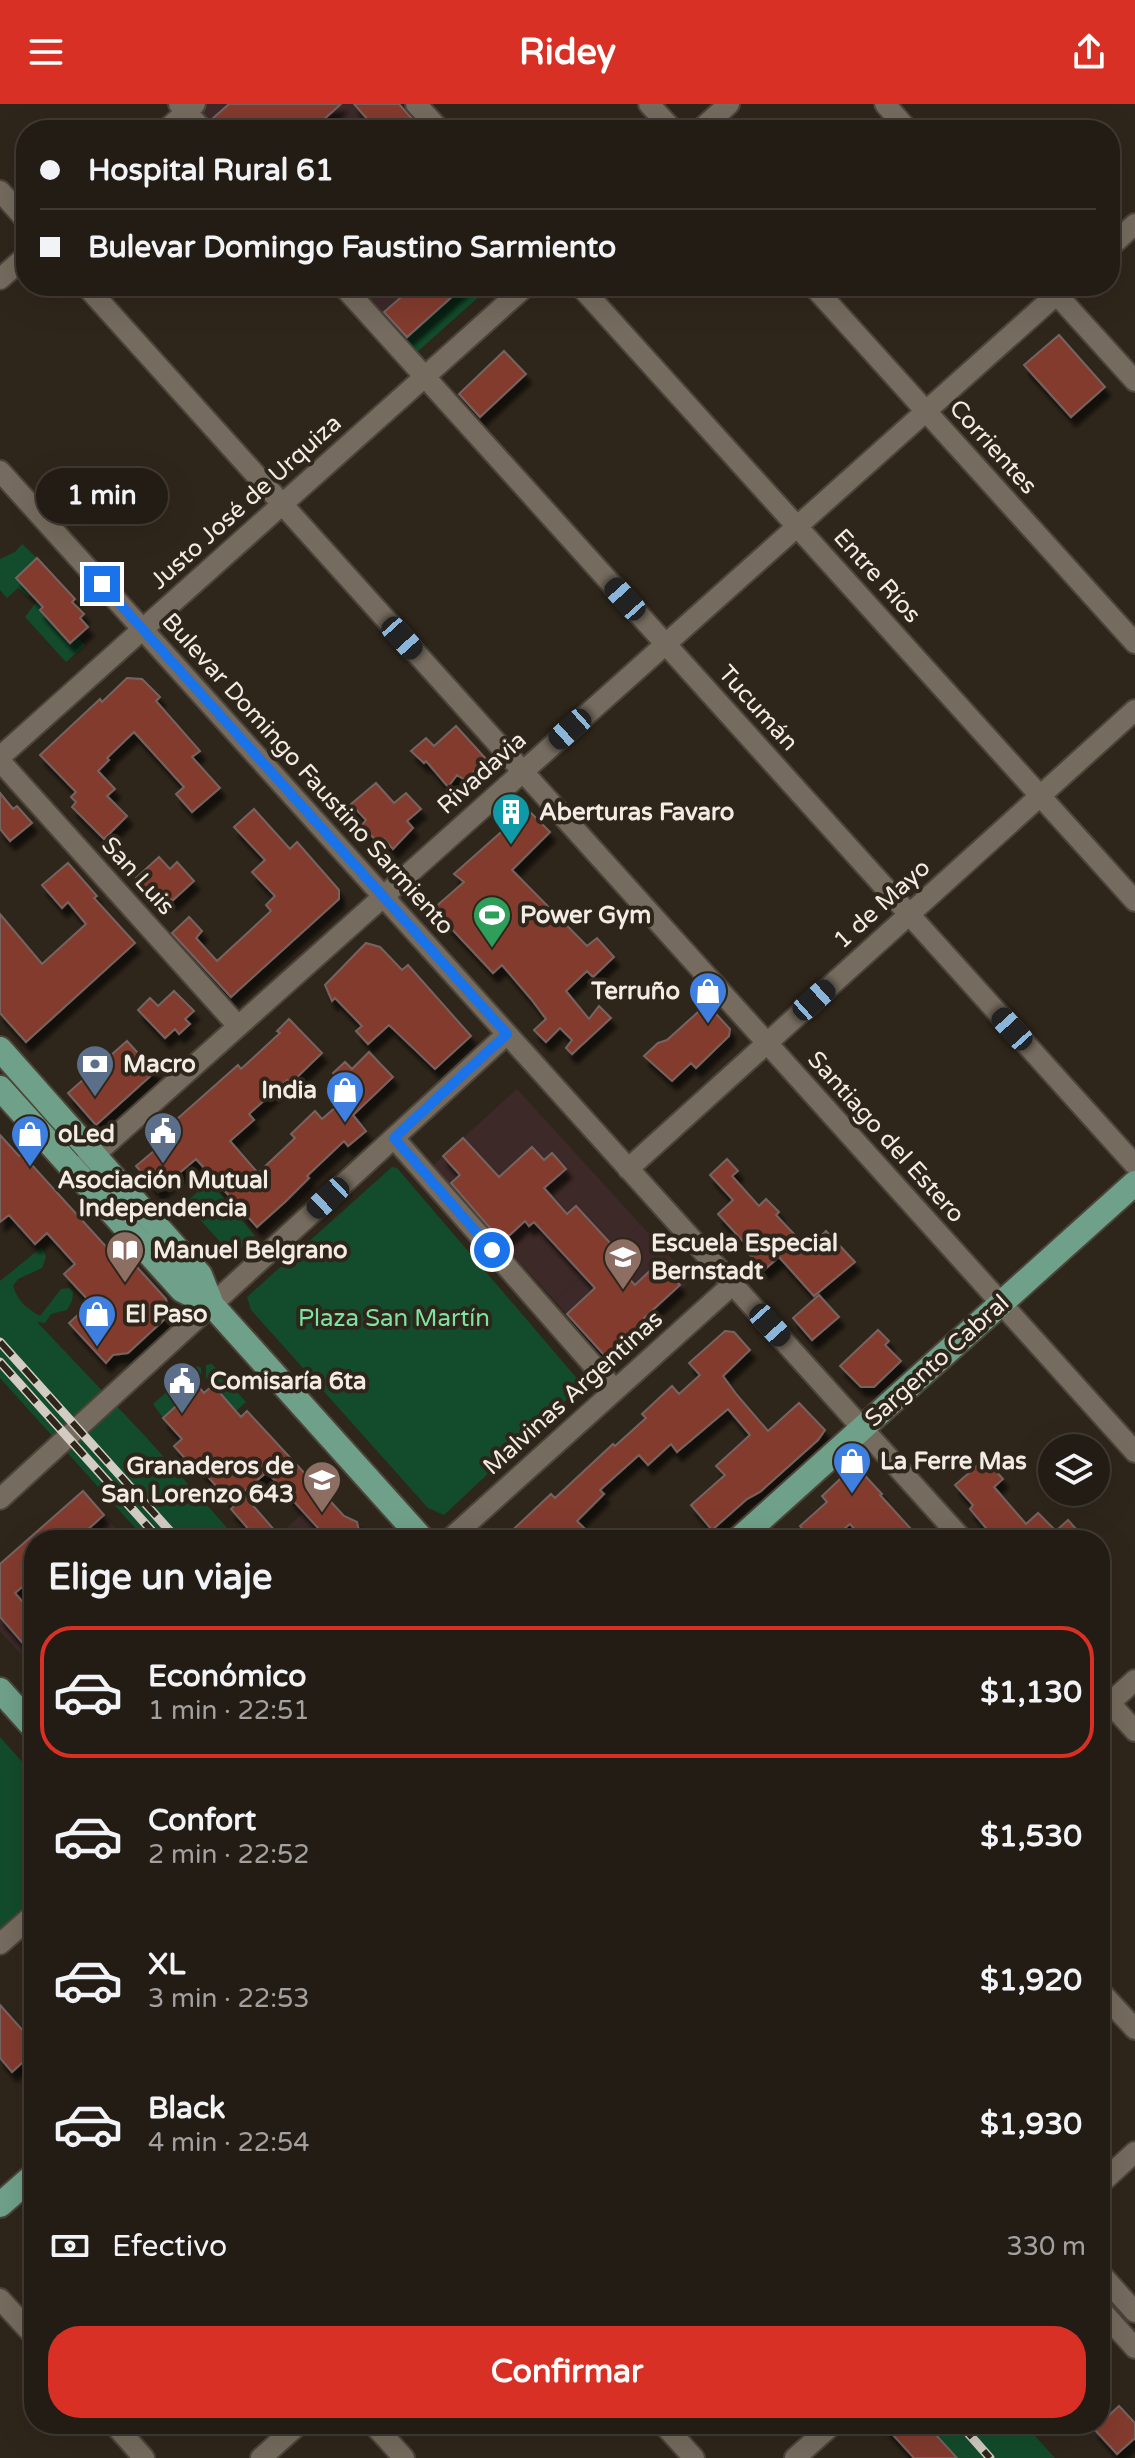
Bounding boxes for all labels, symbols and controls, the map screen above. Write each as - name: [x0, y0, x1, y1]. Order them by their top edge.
- icon: menu: [24, 30, 68, 74]
- icon: share: [1067, 30, 1111, 74]
- text: Ridey: [519, 31, 616, 74]
- text: Hospital Rural 61: [88, 152, 334, 189]
- text: Bulevar Domingo Faustino Sarmiento: [88, 229, 616, 266]
- street label: Corrientes: [943, 394, 1043, 500]
- street label: Justo José de Urquiza: [145, 409, 347, 595]
- callout: 1 min: [36, 468, 168, 524]
- text: 1 min: [67, 480, 137, 511]
- street label: Entre Ríos: [827, 523, 927, 629]
- route end: [84, 566, 120, 602]
- car: [600, 573, 650, 625]
- street label: Bulevar Domingo Faustino Sarmiento: [156, 607, 460, 941]
- car: [377, 612, 427, 664]
- street label: Tucumán: [712, 659, 804, 757]
- car: [544, 704, 596, 754]
- street label: Rivadavia: [432, 726, 532, 820]
- building icon: Aberturas Favaro: [490, 791, 532, 846]
- place label: Aberturas Favaro: [539, 798, 734, 827]
- street label: San Luis: [95, 831, 181, 921]
- street label: 1 de Mayo: [828, 853, 936, 955]
- sports icon: Power Gym: [471, 894, 513, 949]
- place label: Power Gym: [520, 901, 651, 930]
- shop icon: Terruño: [687, 970, 729, 1025]
- car: [788, 975, 840, 1025]
- place label: Terruño: [590, 977, 680, 1006]
- car: [987, 1003, 1037, 1055]
- bank icon: Macro: [74, 1043, 116, 1098]
- street label: Santiago del Estero: [801, 1045, 971, 1229]
- place label: Macro: [123, 1050, 196, 1079]
- shop icon: India: [324, 1069, 366, 1124]
- place label: India: [261, 1076, 317, 1105]
- public building icon: Asociación Mutual Independencia: [142, 1110, 184, 1165]
- shop icon: oLed: [9, 1113, 51, 1168]
- place label: oLed: [58, 1120, 115, 1149]
- place label: Asociación Mutual Independencia: [57, 1166, 269, 1223]
- car: [302, 1173, 354, 1223]
- library icon: Manuel Belgrano: [104, 1229, 146, 1284]
- place label: Escuela Especial Bernstadt: [651, 1229, 838, 1286]
- route start: [474, 1232, 510, 1268]
- place label: Manuel Belgrano: [153, 1236, 348, 1265]
- school or university icon: Escuela Especial Bernstadt: [602, 1236, 644, 1291]
- street label: Sargento Cabral: [859, 1289, 1015, 1433]
- shop icon: El Paso: [76, 1293, 118, 1348]
- car: [745, 1299, 795, 1351]
- place label: El Paso: [125, 1300, 208, 1329]
- park label: Plaza San Martín: [298, 1304, 490, 1333]
- street label: Malvinas Argentinas: [477, 1305, 669, 1481]
- public building icon: Comisaría 6ta: [161, 1360, 203, 1415]
- place label: Comisaría 6ta: [210, 1367, 367, 1396]
- map controls: [1038, 1434, 1110, 1506]
- button: layers: [1038, 1434, 1110, 1506]
- shop icon: La Ferre Mas: [831, 1440, 873, 1495]
- place label: La Ferre Mas: [880, 1447, 1027, 1476]
- place label: Granaderos de San Lorenzo 643: [101, 1452, 294, 1509]
- school or university icon: Granaderos de San Lorenzo 643: [301, 1459, 343, 1514]
- text: Elige un viaje: [48, 1556, 272, 1599]
- icon: car: [52, 1656, 124, 1728]
- text: Económico: [148, 1658, 306, 1695]
- text: $1,130: [980, 1674, 1082, 1711]
- text: 1 min · 22:51: [148, 1695, 310, 1726]
- icon: car: [52, 1800, 124, 1872]
- text: Confort: [148, 1802, 256, 1839]
- text: $1,530: [980, 1818, 1082, 1855]
- text: 2 min · 22:52: [148, 1839, 310, 1870]
- icon: car: [52, 1944, 124, 2016]
- text: XL: [148, 1946, 185, 1983]
- text: $1,920: [980, 1962, 1082, 1999]
- text: 3 min · 22:53: [148, 1983, 310, 2014]
- icon: car: [52, 2088, 124, 2160]
- text: Black: [148, 2090, 225, 2127]
- text: $1,930: [980, 2106, 1082, 2143]
- text: 4 min · 22:54: [148, 2127, 310, 2158]
- icon: cash: [48, 2224, 92, 2268]
- text: Efectivo: [112, 2228, 227, 2265]
- text: 330 m: [1006, 2231, 1086, 2262]
- button: Confirmar: [48, 2326, 1086, 2418]

